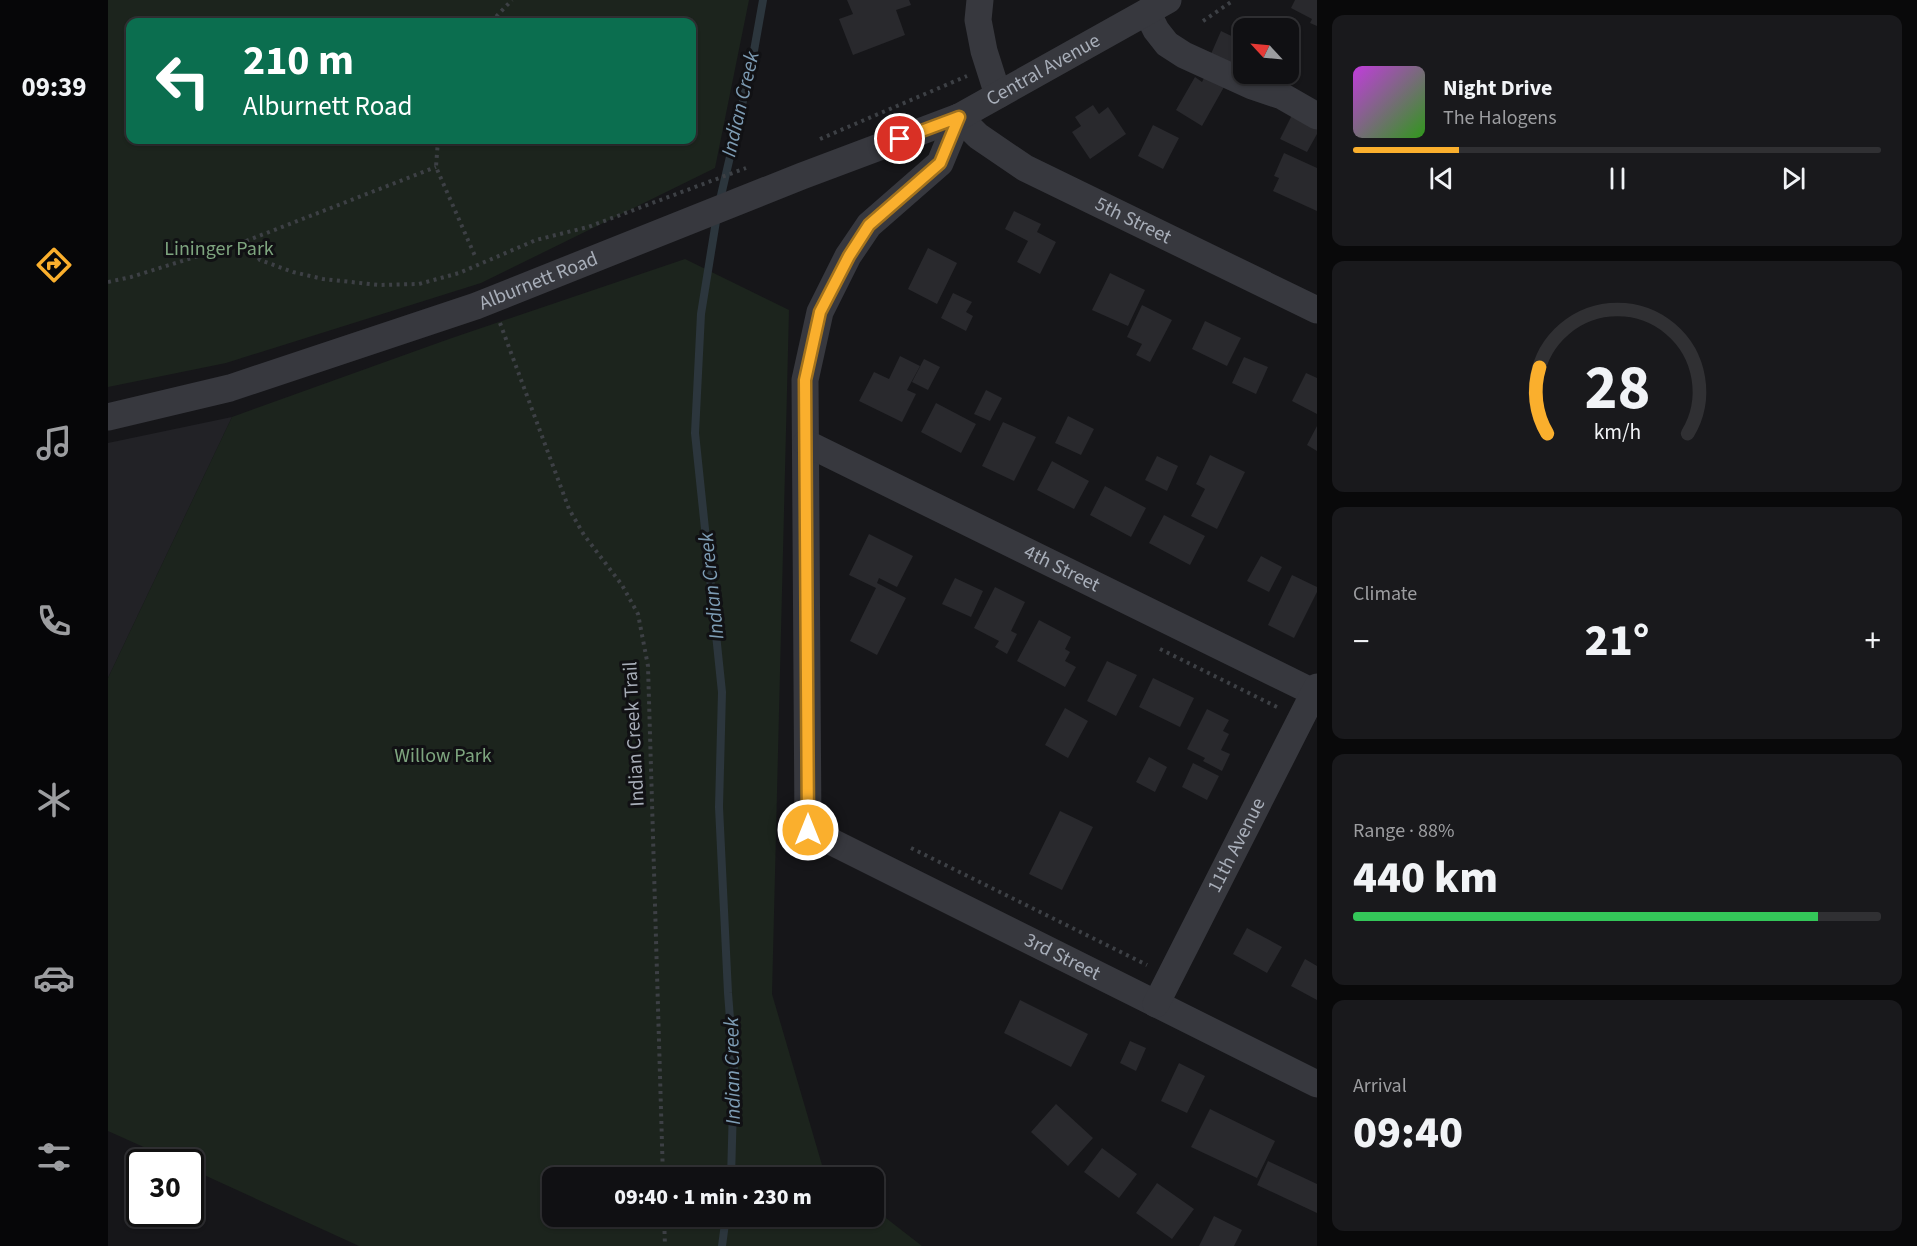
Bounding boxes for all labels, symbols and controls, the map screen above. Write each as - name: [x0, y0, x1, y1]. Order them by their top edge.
- north arrow: [1233, 18, 1299, 84]
- map controls: [1233, 18, 1299, 84]
- street label: Central Avenue: [981, 27, 1105, 113]
- text: 210 m: [243, 31, 354, 91]
- icon: left: [144, 42, 222, 120]
- water label: Indian Creek: [713, 47, 767, 160]
- text: 09:39: [21, 68, 87, 107]
- text: Night Drive: [1443, 72, 1552, 104]
- text: Alburnett Road: [243, 87, 412, 126]
- text: The Halogens: [1443, 104, 1557, 132]
- pin: [874, 113, 925, 164]
- icon: arrive: [883, 122, 916, 155]
- icon: previous: [1425, 162, 1458, 195]
- icon: pause: [1601, 162, 1634, 195]
- icon: next: [1777, 162, 1810, 195]
- street label: 5th Street: [1090, 190, 1176, 251]
- park label: Lininger Park: [164, 235, 274, 263]
- icon: directions: [33, 244, 75, 286]
- street label: Alburnett Road: [475, 245, 602, 317]
- text: 28: [1584, 344, 1650, 433]
- text: km/h: [1593, 417, 1641, 448]
- icon: music: [33, 422, 75, 464]
- water label: Indian Creek: [690, 530, 732, 641]
- street label: 4th Street: [1019, 538, 1105, 599]
- text: Climate: [1353, 580, 1417, 608]
- icon: phone: [33, 600, 75, 642]
- text: 21°: [1585, 609, 1649, 673]
- text: −: [1353, 618, 1369, 665]
- text: +: [1865, 618, 1881, 665]
- street label: Indian Creek Trail: [616, 661, 652, 807]
- park label: Willow Park: [394, 742, 492, 770]
- icon: climate: [33, 779, 75, 821]
- street label: 11th Avenue: [1201, 793, 1272, 898]
- position arrow: [776, 798, 840, 862]
- text: Range · 88%: [1353, 817, 1454, 845]
- text: 440 km: [1353, 846, 1498, 910]
- street label: 3rd Street: [1019, 926, 1105, 988]
- icon: car: [33, 957, 75, 999]
- water label: Indian Creek: [716, 1016, 748, 1125]
- text: Arrival: [1353, 1072, 1407, 1100]
- text: 09:40: [1353, 1101, 1463, 1165]
- icon: filters: [33, 1136, 75, 1178]
- speed limit sign: 30: [126, 1149, 204, 1227]
- text: 09:40 · 1 min · 230 m: [614, 1181, 812, 1213]

